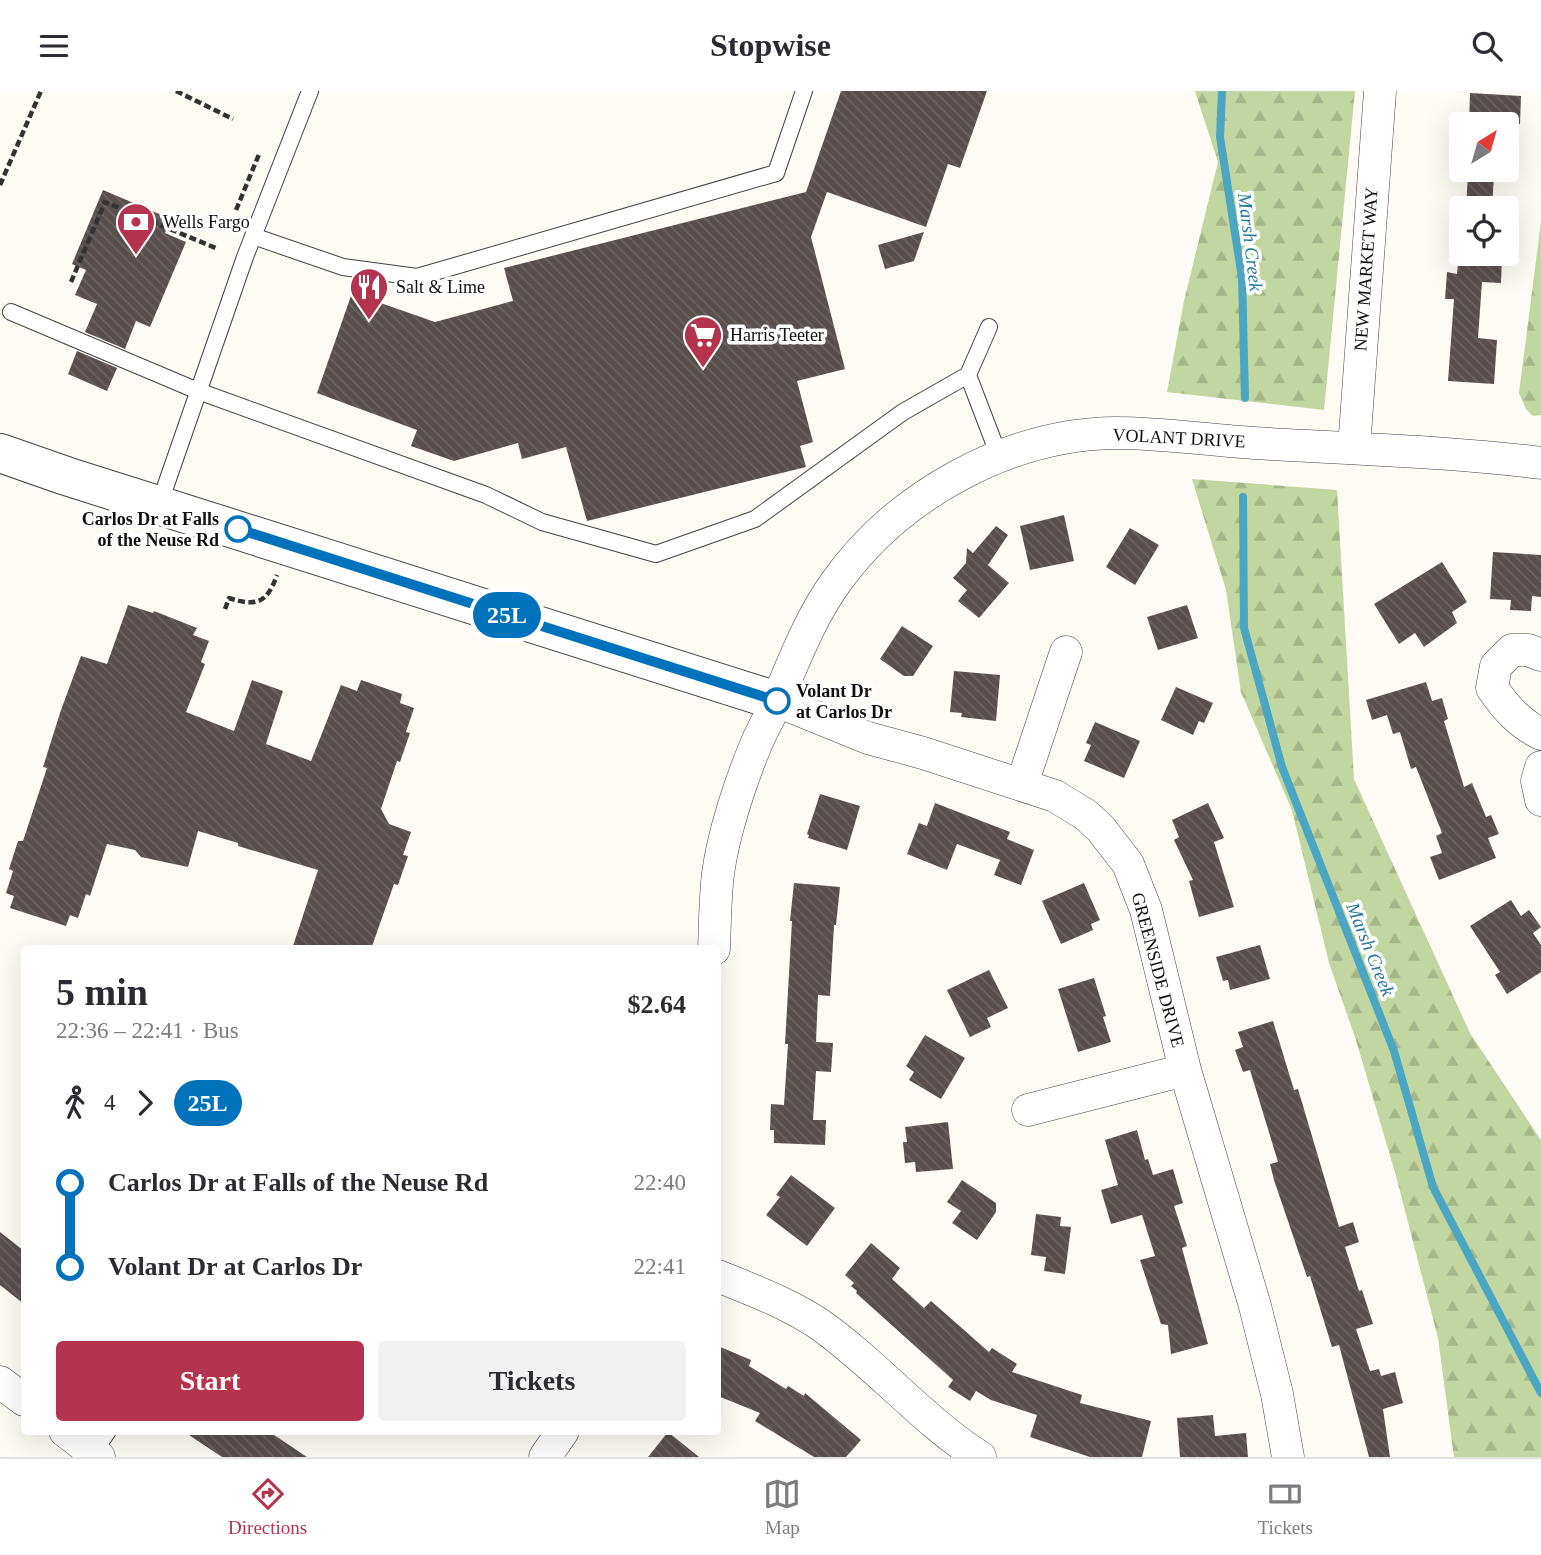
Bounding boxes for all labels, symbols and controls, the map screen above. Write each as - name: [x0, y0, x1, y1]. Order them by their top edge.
- icon: menu: [35, 27, 73, 65]
- text: Stopwise: [710, 27, 831, 63]
- icon: search: [1468, 27, 1506, 65]
- north arrow: [1449, 112, 1519, 182]
- map controls: [1449, 112, 1519, 266]
- street label: NEW MARKET WAY: [1350, 186, 1382, 352]
- water label: Marsh Creek: [1234, 191, 1267, 293]
- button: locate: [1449, 196, 1519, 266]
- bank icon: Wells Fargo: [115, 201, 157, 256]
- place label: Wells Fargo: [163, 212, 250, 232]
- restaurant icon: Salt & Lime: [348, 266, 390, 321]
- place label: Salt & Lime: [396, 277, 485, 297]
- supermarket icon: Harris Teeter: [682, 314, 724, 369]
- place label: Harris Teeter: [730, 325, 824, 345]
- street label: VOLANT DRIVE: [1112, 425, 1246, 451]
- place label: Carlos Dr at Falls of the Neuse Rd: [82, 509, 219, 550]
- marker: Carlos Dr at Falls of the Neuse Rd: [225, 516, 251, 542]
- line badge: 25L: [467, 592, 547, 638]
- text: 25L: [487, 602, 527, 628]
- place label: Volant Dr at Carlos Dr: [796, 681, 892, 722]
- marker: Volant Dr at Carlos Dr: [764, 688, 790, 714]
- street label: GREENSIDE DRIVE: [1128, 890, 1188, 1050]
- water label: Marsh Creek: [1342, 898, 1399, 1000]
- text: 5 min: [56, 971, 148, 1013]
- text: $2.64: [628, 990, 686, 1019]
- text: 22:36 – 22:41 · Bus: [56, 1018, 239, 1043]
- icon: walk: [56, 1084, 94, 1122]
- icon: forward: [126, 1084, 164, 1122]
- text: 4: [104, 1090, 116, 1115]
- text: 25L: [188, 1090, 228, 1116]
- text: Carlos Dr at Falls of the Neuse Rd: [108, 1168, 488, 1197]
- text: 22:40: [634, 1170, 686, 1195]
- text: Volant Dr at Carlos Dr: [108, 1252, 362, 1281]
- text: 22:41: [634, 1254, 686, 1279]
- button: Start: [56, 1341, 364, 1421]
- button: Tickets: [378, 1341, 686, 1421]
- tab: Directions: [228, 1475, 307, 1539]
- tab: Map: [763, 1475, 801, 1539]
- tab: Tickets: [1258, 1475, 1313, 1539]

